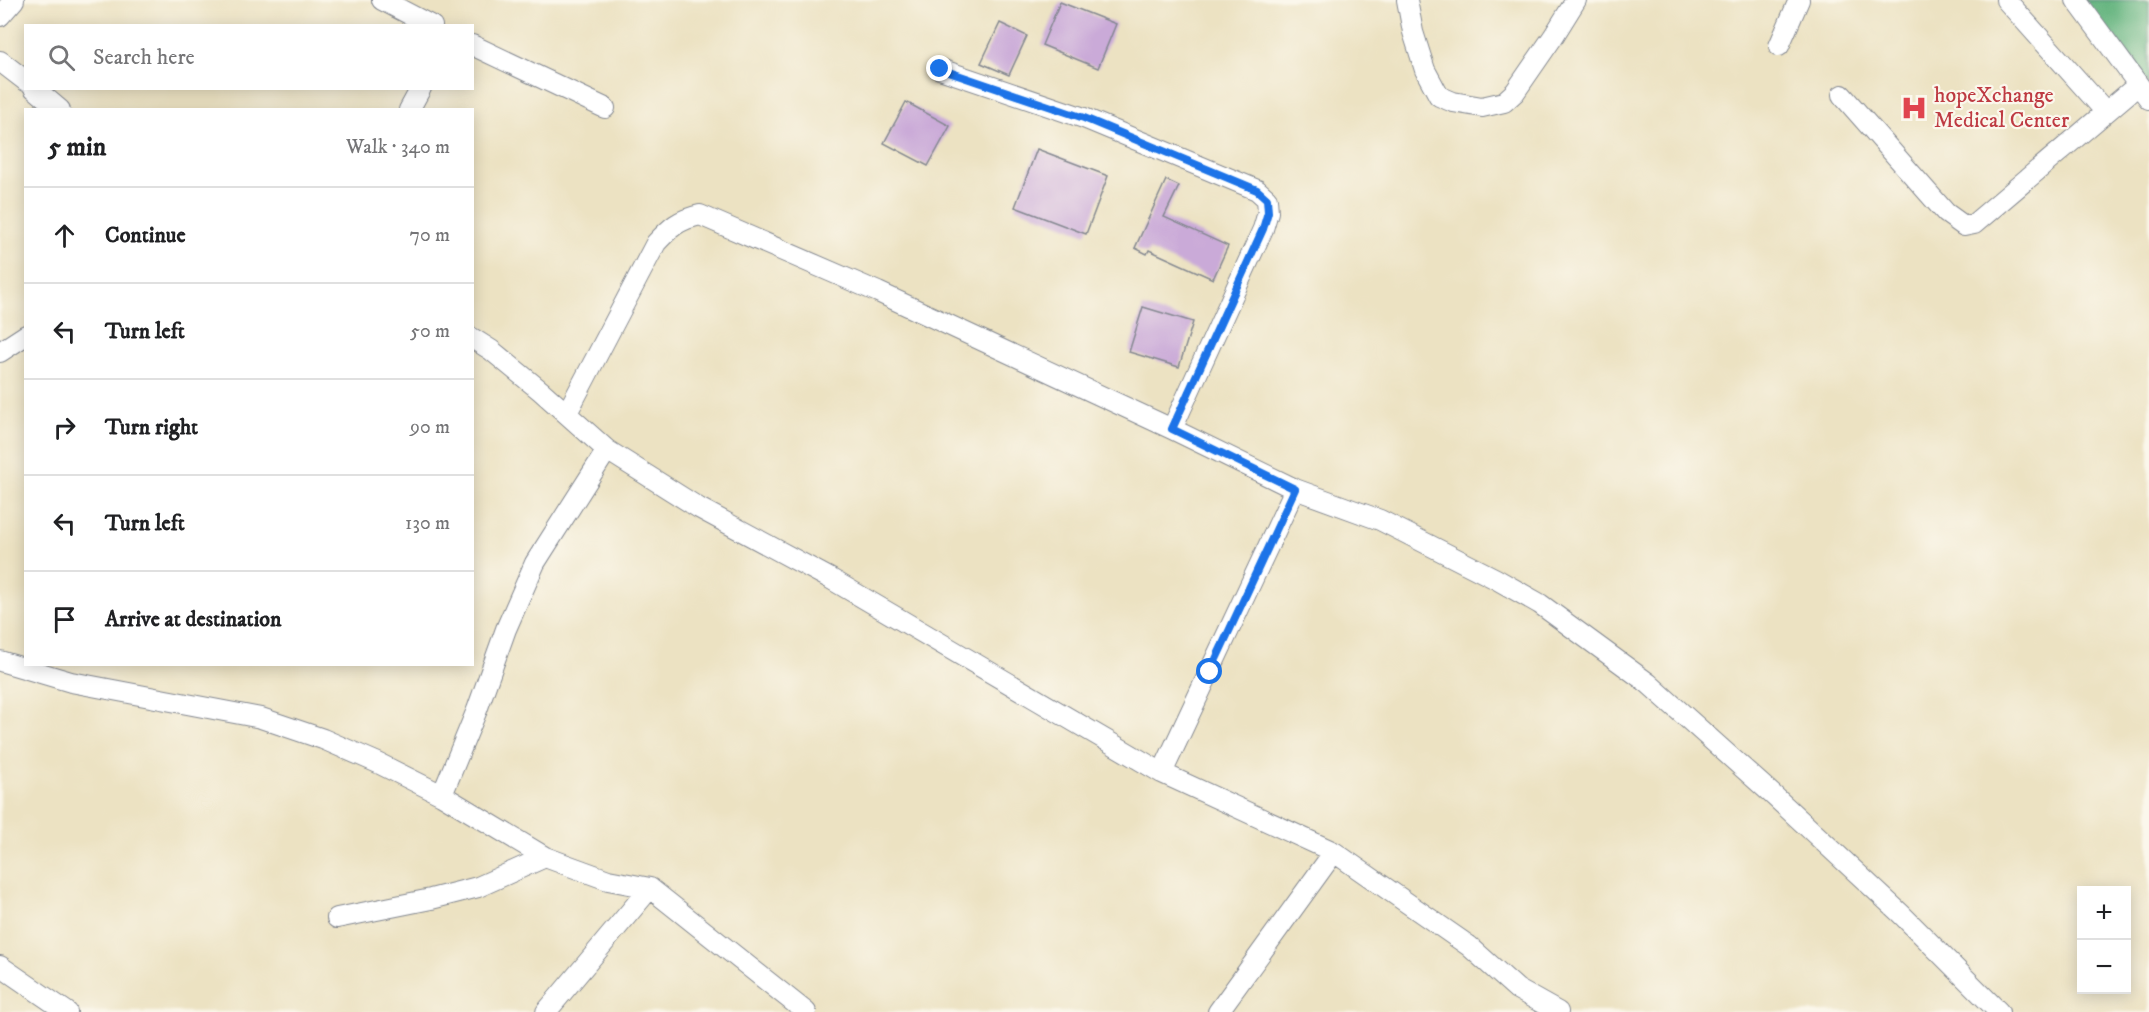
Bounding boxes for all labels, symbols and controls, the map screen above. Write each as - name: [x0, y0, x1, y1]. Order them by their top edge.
- search box: [24, 24, 474, 90]
- icon: search: [45, 41, 78, 74]
- text: Search here: [93, 44, 195, 71]
- route end: [926, 55, 952, 81]
- place label: hopeXchange Medical Center: [1934, 82, 2070, 134]
- hospital icon: hopeXchange Medical Center: [1899, 93, 1929, 123]
- text: 5 min: [48, 131, 106, 164]
- text: Walk · 340 m: [346, 135, 450, 160]
- icon: ahead: [48, 219, 81, 252]
- text: Continue: [105, 222, 186, 249]
- text: 70 m: [409, 223, 450, 248]
- icon: left: [48, 315, 81, 348]
- text: Turn left: [105, 318, 185, 345]
- text: 50 m: [410, 319, 450, 344]
- icon: right: [48, 411, 81, 444]
- text: Turn right: [105, 414, 198, 441]
- text: 90 m: [410, 415, 450, 440]
- icon: left: [48, 507, 81, 540]
- text: Turn left: [105, 510, 185, 537]
- text: 130 m: [405, 511, 450, 536]
- icon: arrive: [48, 603, 81, 636]
- text: Arrive at destination: [105, 606, 282, 633]
- route start: [1196, 658, 1222, 684]
- map controls: [2077, 886, 2131, 994]
- button: +: [2077, 886, 2131, 940]
- button: −: [2077, 940, 2131, 994]

